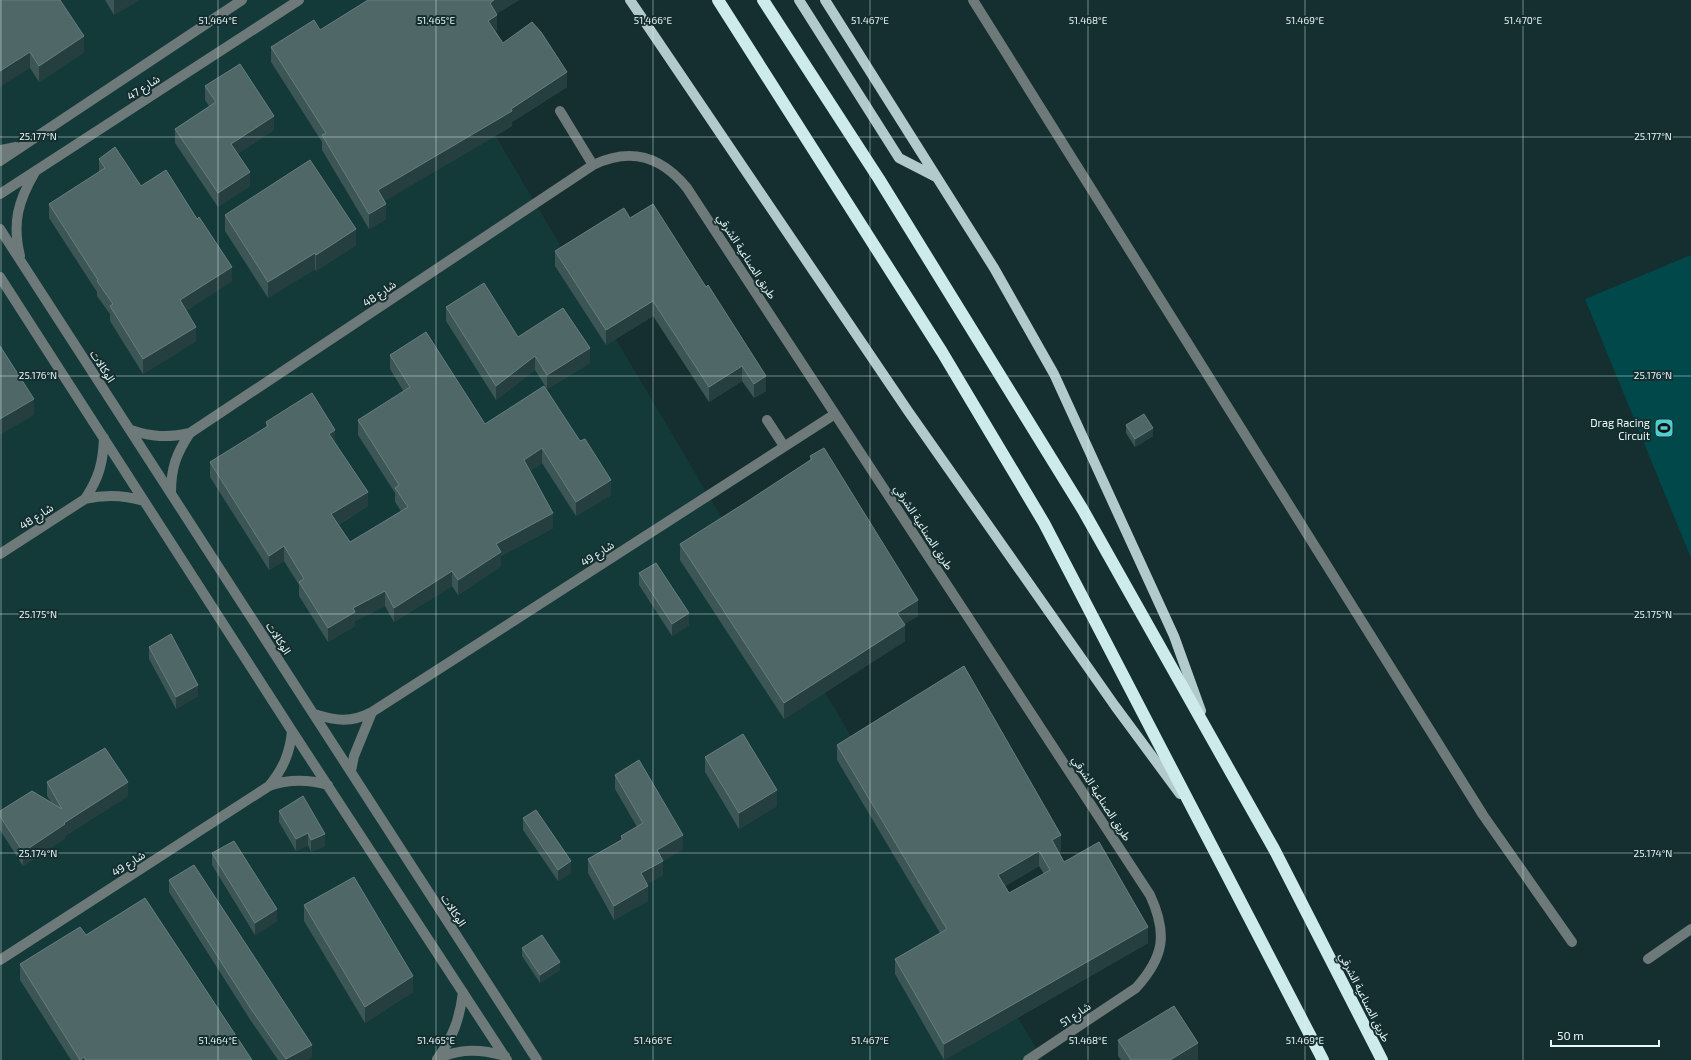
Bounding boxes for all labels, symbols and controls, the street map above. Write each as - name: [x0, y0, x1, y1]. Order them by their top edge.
- text: 51.464°E: [199, 14, 238, 26]
- text: 51.465°E: [417, 14, 455, 26]
- text: 51.466°E: [634, 14, 673, 26]
- text: 51.467°E: [851, 14, 889, 26]
- text: 51.468°E: [1069, 14, 1108, 26]
- text: 51.469°E: [1286, 14, 1325, 26]
- text: 51.470°E: [1504, 14, 1542, 26]
- street label: شارع 47: [124, 71, 163, 104]
- text: 25.177°N: [19, 130, 57, 142]
- text: 25.177°N: [1634, 130, 1672, 142]
- street label: طريق الصناعية الشرقي: [712, 211, 779, 303]
- street label: شارع 48: [360, 277, 400, 310]
- street label: الوكالات: [87, 347, 118, 385]
- text: 25.176°N: [19, 369, 57, 381]
- text: 25.176°N: [1634, 369, 1672, 381]
- place label: Drag Racing Circuit: [1590, 416, 1650, 442]
- sports icon: Drag Racing Circuit: [1653, 417, 1675, 439]
- street label: طريق الصناعية الشرقي: [889, 482, 956, 574]
- street label: شارع 48: [17, 500, 57, 533]
- street label: شارع 49: [578, 537, 617, 570]
- text: 25.175°N: [19, 608, 57, 620]
- text: 25.175°N: [1634, 608, 1672, 620]
- street label: الوكالات: [263, 619, 294, 657]
- street label: طريق الصناعية الشرقي: [1067, 753, 1134, 845]
- text: 25.174°N: [19, 847, 57, 859]
- street label: شارع 49: [109, 847, 148, 880]
- text: 25.174°N: [1634, 847, 1672, 859]
- street label: الوكالات: [438, 891, 469, 929]
- street label: طريق الصناعية الشرقي: [1334, 950, 1393, 1045]
- street label: شارع 51: [1057, 999, 1094, 1031]
- scale bar: [1551, 1022, 1659, 1048]
- text: 50 m: [1557, 1028, 1584, 1042]
- text: 51.464°E: [199, 1034, 238, 1046]
- text: 51.465°E: [417, 1034, 455, 1046]
- text: 51.466°E: [634, 1034, 673, 1046]
- text: 51.467°E: [851, 1034, 889, 1046]
- text: 51.468°E: [1069, 1034, 1108, 1046]
- text: 51.469°E: [1286, 1034, 1325, 1046]

